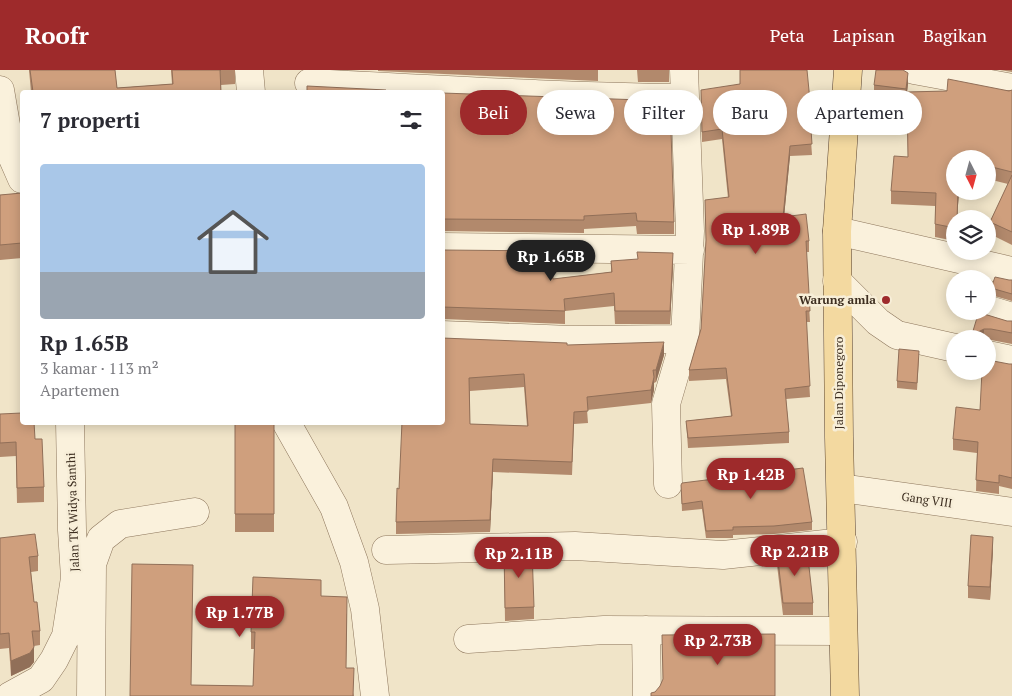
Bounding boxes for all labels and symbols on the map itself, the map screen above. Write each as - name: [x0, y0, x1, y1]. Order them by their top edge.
- north arrow: [946, 150, 996, 200]
- pin: Rp 1.89B: [704, 212, 808, 255]
- pin: Rp 1.65B: [499, 240, 603, 282]
- place label: Warung amla: [799, 292, 876, 307]
- marker: Warung amla: [880, 294, 892, 306]
- street label: Jalan Diponegoro: [831, 336, 846, 429]
- street label: Jalan TK Widya Santhi: [63, 452, 82, 572]
- pin: Rp 1.42B: [699, 458, 803, 500]
- street label: Gang VIII: [901, 489, 953, 510]
- pin: Rp 2.21B: [743, 534, 847, 577]
- pin: Rp 2.11B: [467, 536, 571, 579]
- pin: Rp 1.77B: [188, 596, 292, 638]
- pin: Rp 2.73B: [666, 624, 770, 666]

